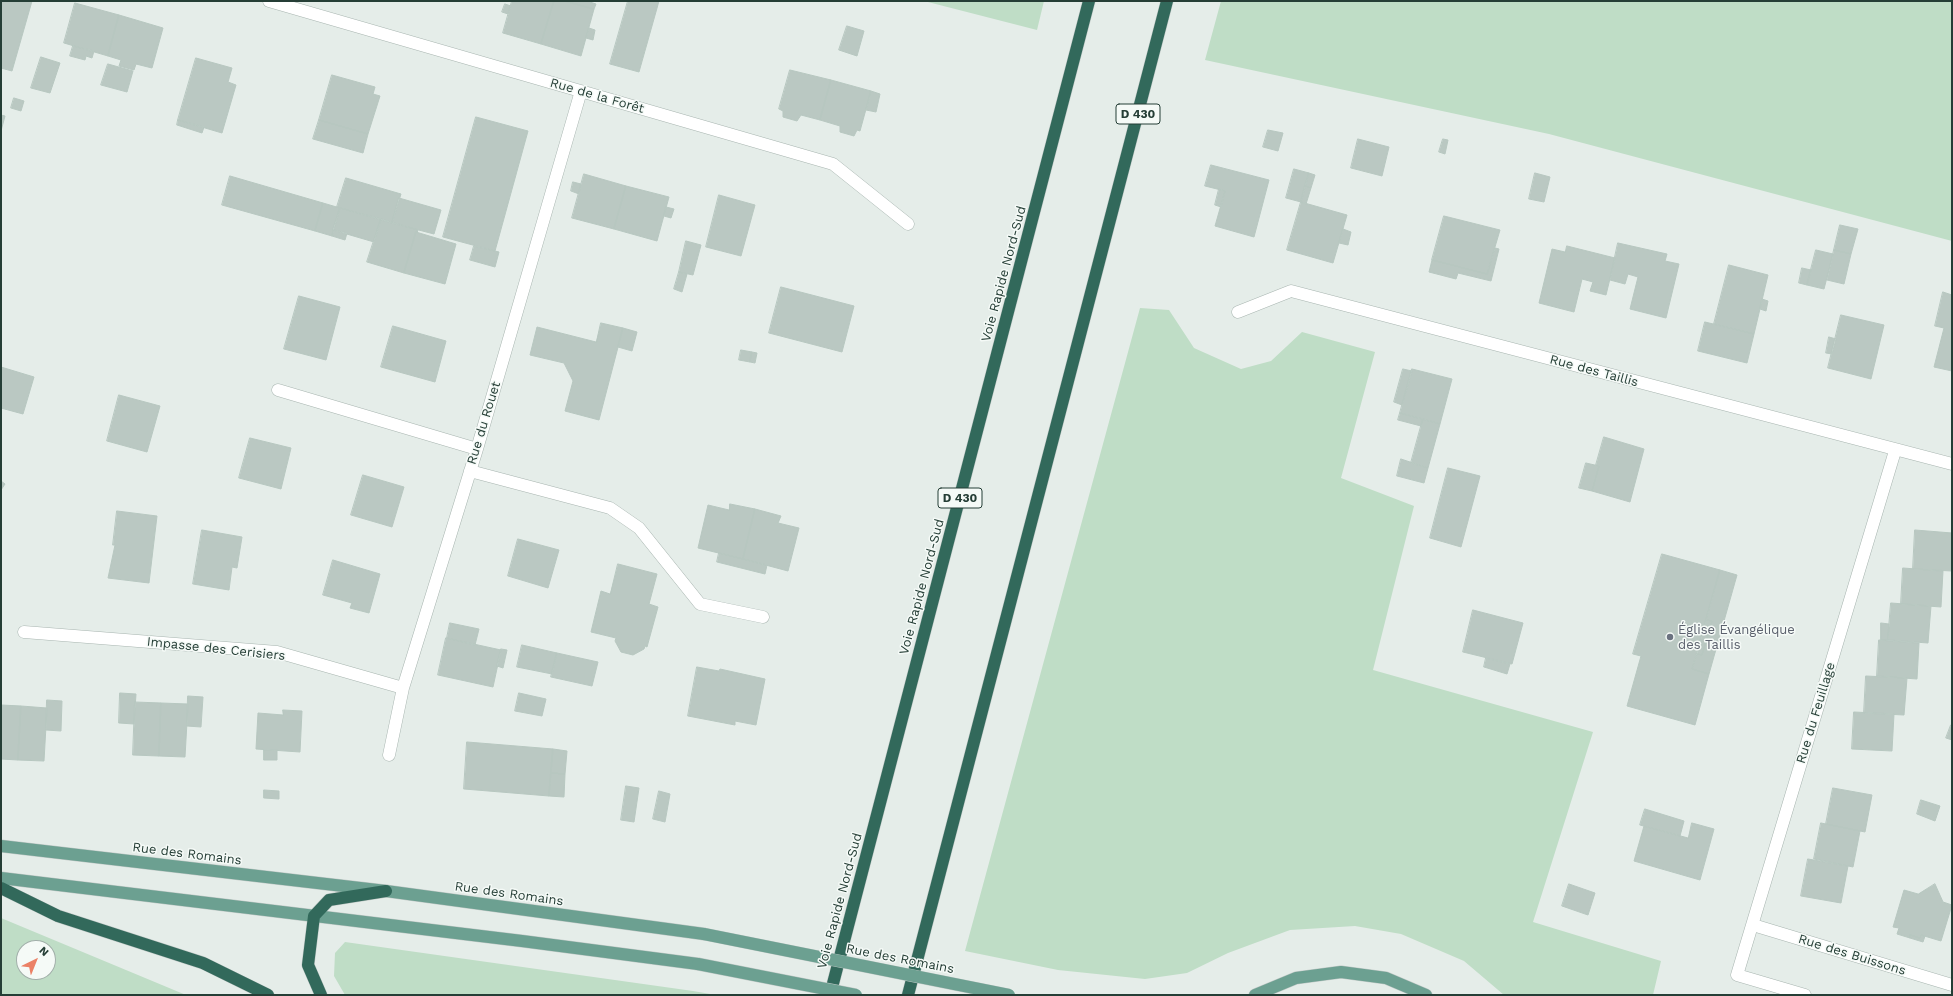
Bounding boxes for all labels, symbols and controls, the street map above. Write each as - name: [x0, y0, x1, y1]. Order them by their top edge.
- street label: Rue de la Forêt: [548, 75, 646, 117]
- road number: D 430: [1116, 104, 1160, 124]
- street label: Voie Rapide Nord-Sud: [978, 204, 1030, 344]
- street label: Rue des Taillis: [1548, 352, 1640, 390]
- street label: Rue du Rouet: [464, 380, 504, 466]
- road number: D 430: [938, 488, 982, 508]
- street label: Voie Rapide Nord-Sud: [896, 517, 948, 657]
- place label: Église Évangélique des Taillis: [1678, 622, 1795, 653]
- marker: Église Évangélique des Taillis: [1665, 632, 1675, 642]
- street label: Impasse des Cerisiers: [146, 634, 286, 664]
- street label: Rue du Feuillage: [1793, 661, 1839, 765]
- street label: Voie Rapide Nord-Sud: [814, 831, 866, 971]
- street label: Rue des Romains: [132, 840, 242, 868]
- street label: Rue des Romains: [454, 879, 564, 909]
- street label: Rue des Buissons: [1796, 931, 1908, 979]
- north arrow: [16, 940, 56, 980]
- street label: Rue des Romains: [845, 941, 955, 977]
- text: N: [36, 944, 51, 959]

